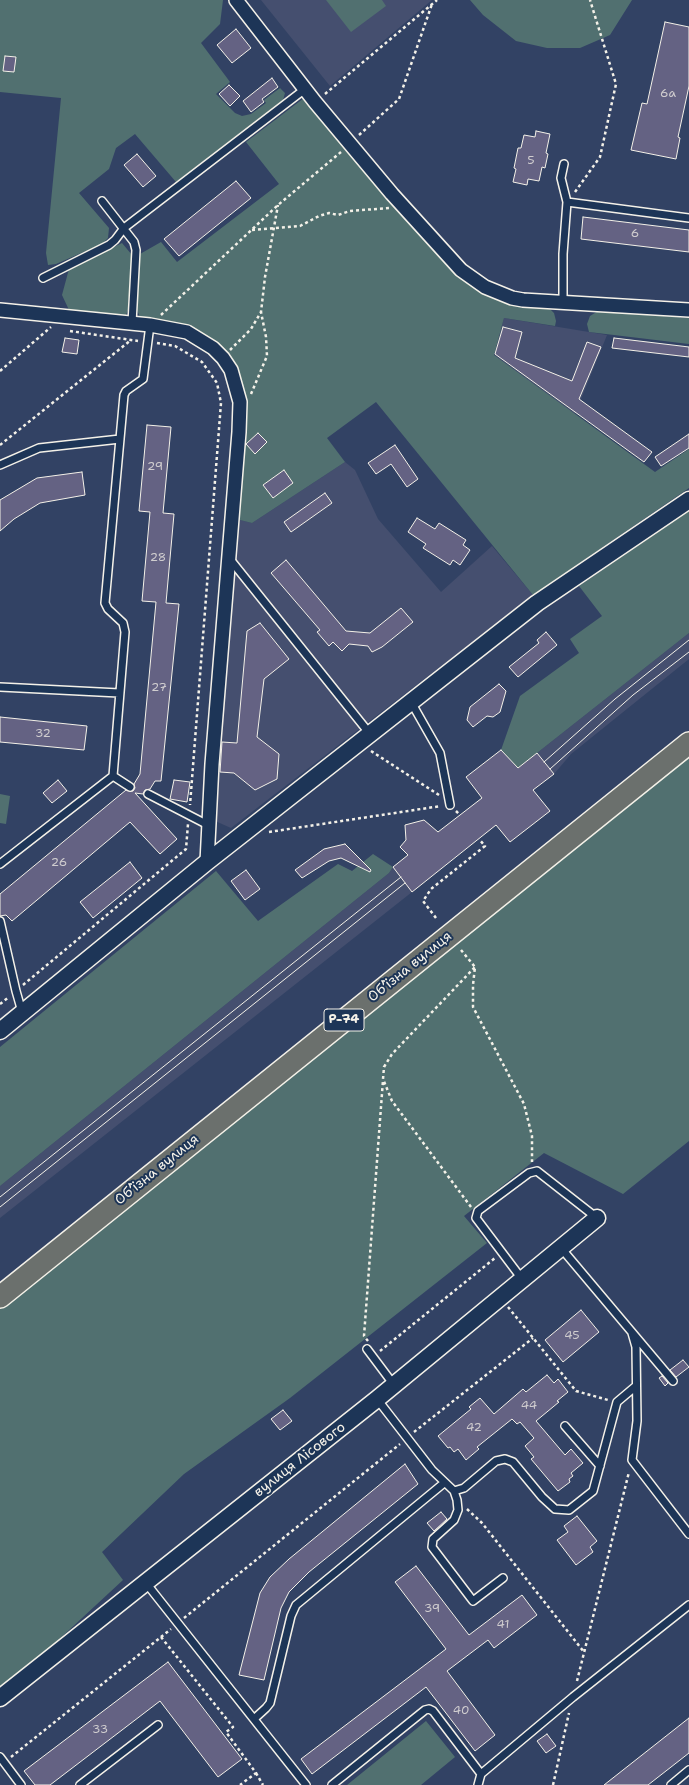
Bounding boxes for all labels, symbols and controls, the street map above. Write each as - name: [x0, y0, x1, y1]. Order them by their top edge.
- house number: 6а: [660, 87, 676, 101]
- house number: 5: [527, 154, 535, 168]
- house number: 6: [631, 227, 639, 241]
- house number: 29: [147, 460, 163, 474]
- house number: 28: [150, 551, 166, 565]
- house number: 27: [151, 681, 167, 695]
- house number: 32: [35, 727, 51, 741]
- house number: 26: [51, 856, 67, 870]
- street label: Обʼїзна вулиця: [365, 928, 455, 1006]
- road number: Р-74: [324, 1009, 364, 1031]
- street label: Обʼїзна вулиця: [112, 1131, 202, 1209]
- house number: 45: [564, 1329, 580, 1343]
- house number: 44: [521, 1399, 537, 1413]
- street label: вулиця Лісового: [251, 1419, 349, 1501]
- house number: 42: [466, 1421, 482, 1435]
- house number: 39: [424, 1602, 440, 1616]
- house number: 41: [497, 1618, 509, 1632]
- house number: 40: [453, 1704, 469, 1718]
- house number: 33: [92, 1723, 108, 1737]

